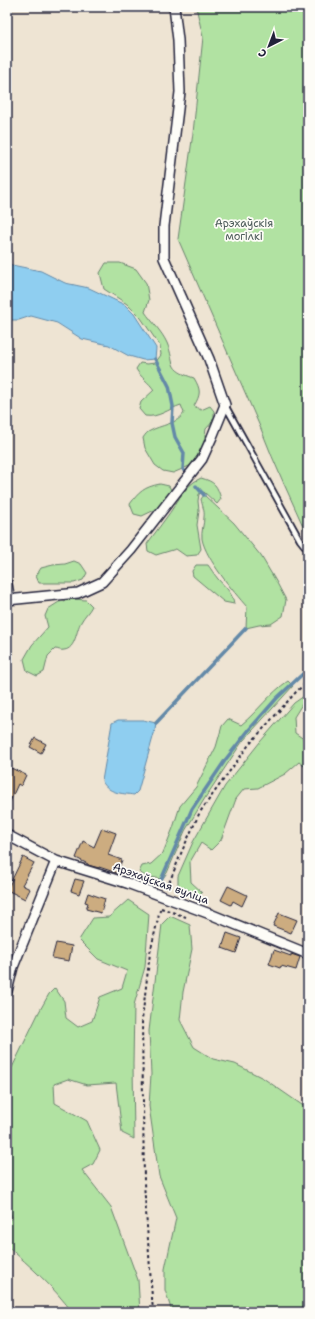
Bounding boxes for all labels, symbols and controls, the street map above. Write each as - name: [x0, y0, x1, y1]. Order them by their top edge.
- north arrow: [249, 26, 289, 66]
- text: С: [255, 45, 270, 61]
- park label: Арэхаўскія могілкі: [215, 216, 273, 244]
- street label: Арэхаўская вуліца: [111, 859, 211, 908]

